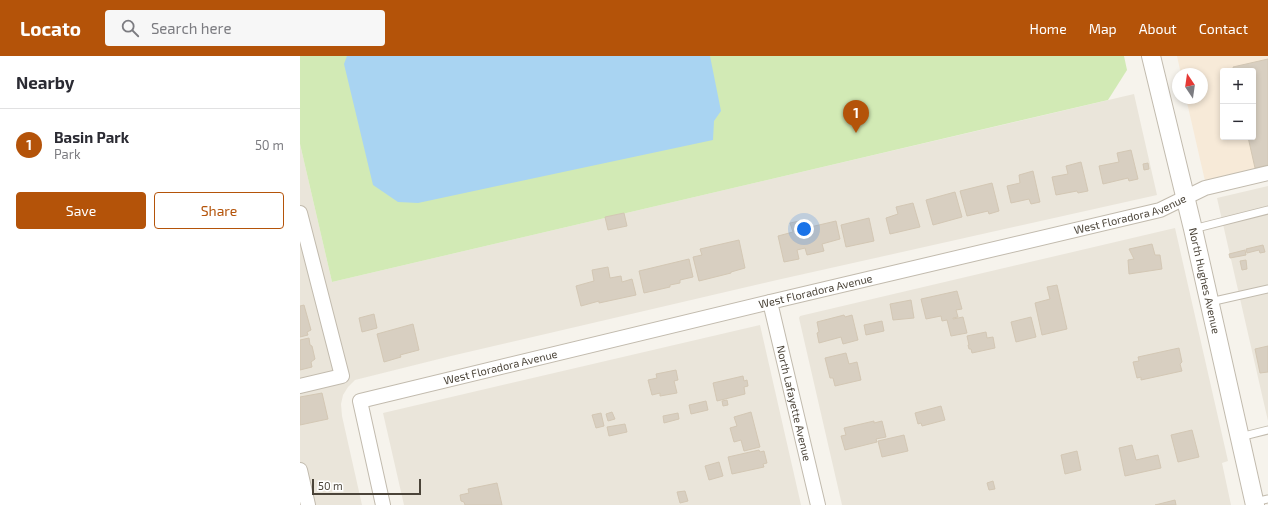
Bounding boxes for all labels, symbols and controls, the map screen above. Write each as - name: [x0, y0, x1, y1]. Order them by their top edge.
- search box: [105, 10, 385, 46]
- text: Locato: [20, 17, 81, 40]
- icon: search: [119, 17, 141, 39]
- text: Search here: [151, 19, 231, 37]
- text: Home: [1030, 20, 1067, 37]
- text: Map: [1089, 20, 1117, 37]
- text: About: [1139, 20, 1177, 37]
- text: Contact: [1199, 20, 1248, 37]
- north arrow: [1172, 68, 1208, 104]
- map controls: [1220, 68, 1256, 140]
- button: +: [1220, 68, 1256, 104]
- text: Nearby: [16, 72, 74, 92]
- pin: 1: [843, 100, 869, 133]
- button: −: [1220, 104, 1256, 140]
- text: Basin Park: [54, 128, 129, 146]
- text: 1: [26, 137, 32, 153]
- text: 50 m: [255, 137, 284, 153]
- text: Park: [54, 146, 81, 162]
- street label: West Floradora Avenue: [1073, 191, 1188, 236]
- button: Save: [16, 192, 146, 229]
- button: Share: [154, 192, 284, 229]
- your location: [794, 219, 814, 239]
- street label: North Hughes Avenue: [1187, 226, 1223, 335]
- street label: West Floradora Avenue: [757, 271, 874, 311]
- street label: North Lafayette Avenue: [774, 344, 814, 462]
- street label: West Floradora Avenue: [442, 347, 559, 387]
- scale bar: [312, 477, 421, 496]
- text: 50 m: [318, 479, 343, 492]

